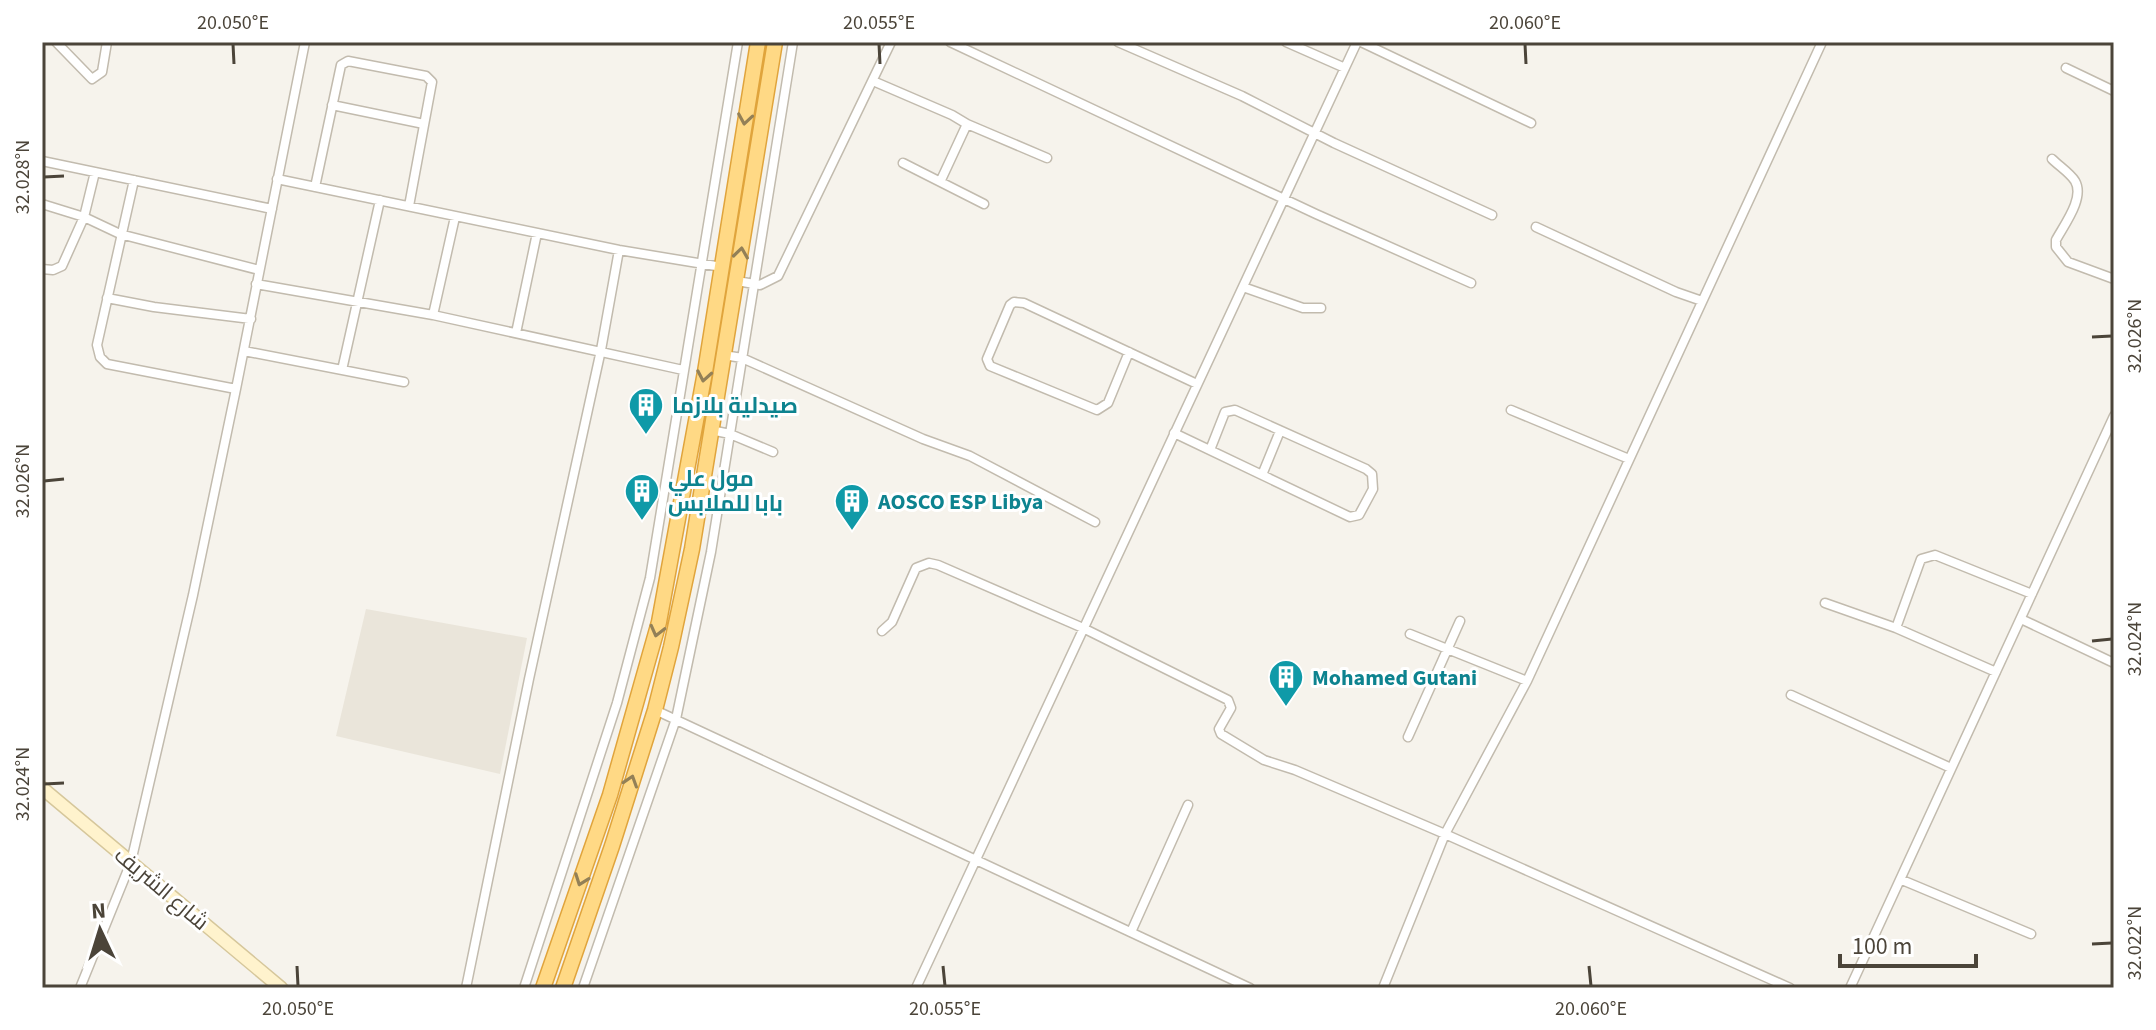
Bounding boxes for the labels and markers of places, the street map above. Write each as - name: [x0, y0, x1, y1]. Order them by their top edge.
- building icon: صيدلية بلازما: [627, 386, 665, 436]
- place label: صيدلية بلازما: [672, 390, 798, 422]
- place label: مول علي بابا للملابس: [668, 463, 783, 520]
- building icon: مول علي بابا للملابس: [623, 472, 661, 522]
- building icon: AOSCO ESP Libya: [833, 482, 871, 532]
- place label: AOSCO ESP Libya: [877, 486, 1043, 518]
- building icon: Mohamed Gutani: [1267, 658, 1305, 708]
- place label: Mohamed Gutani: [1312, 662, 1477, 694]

